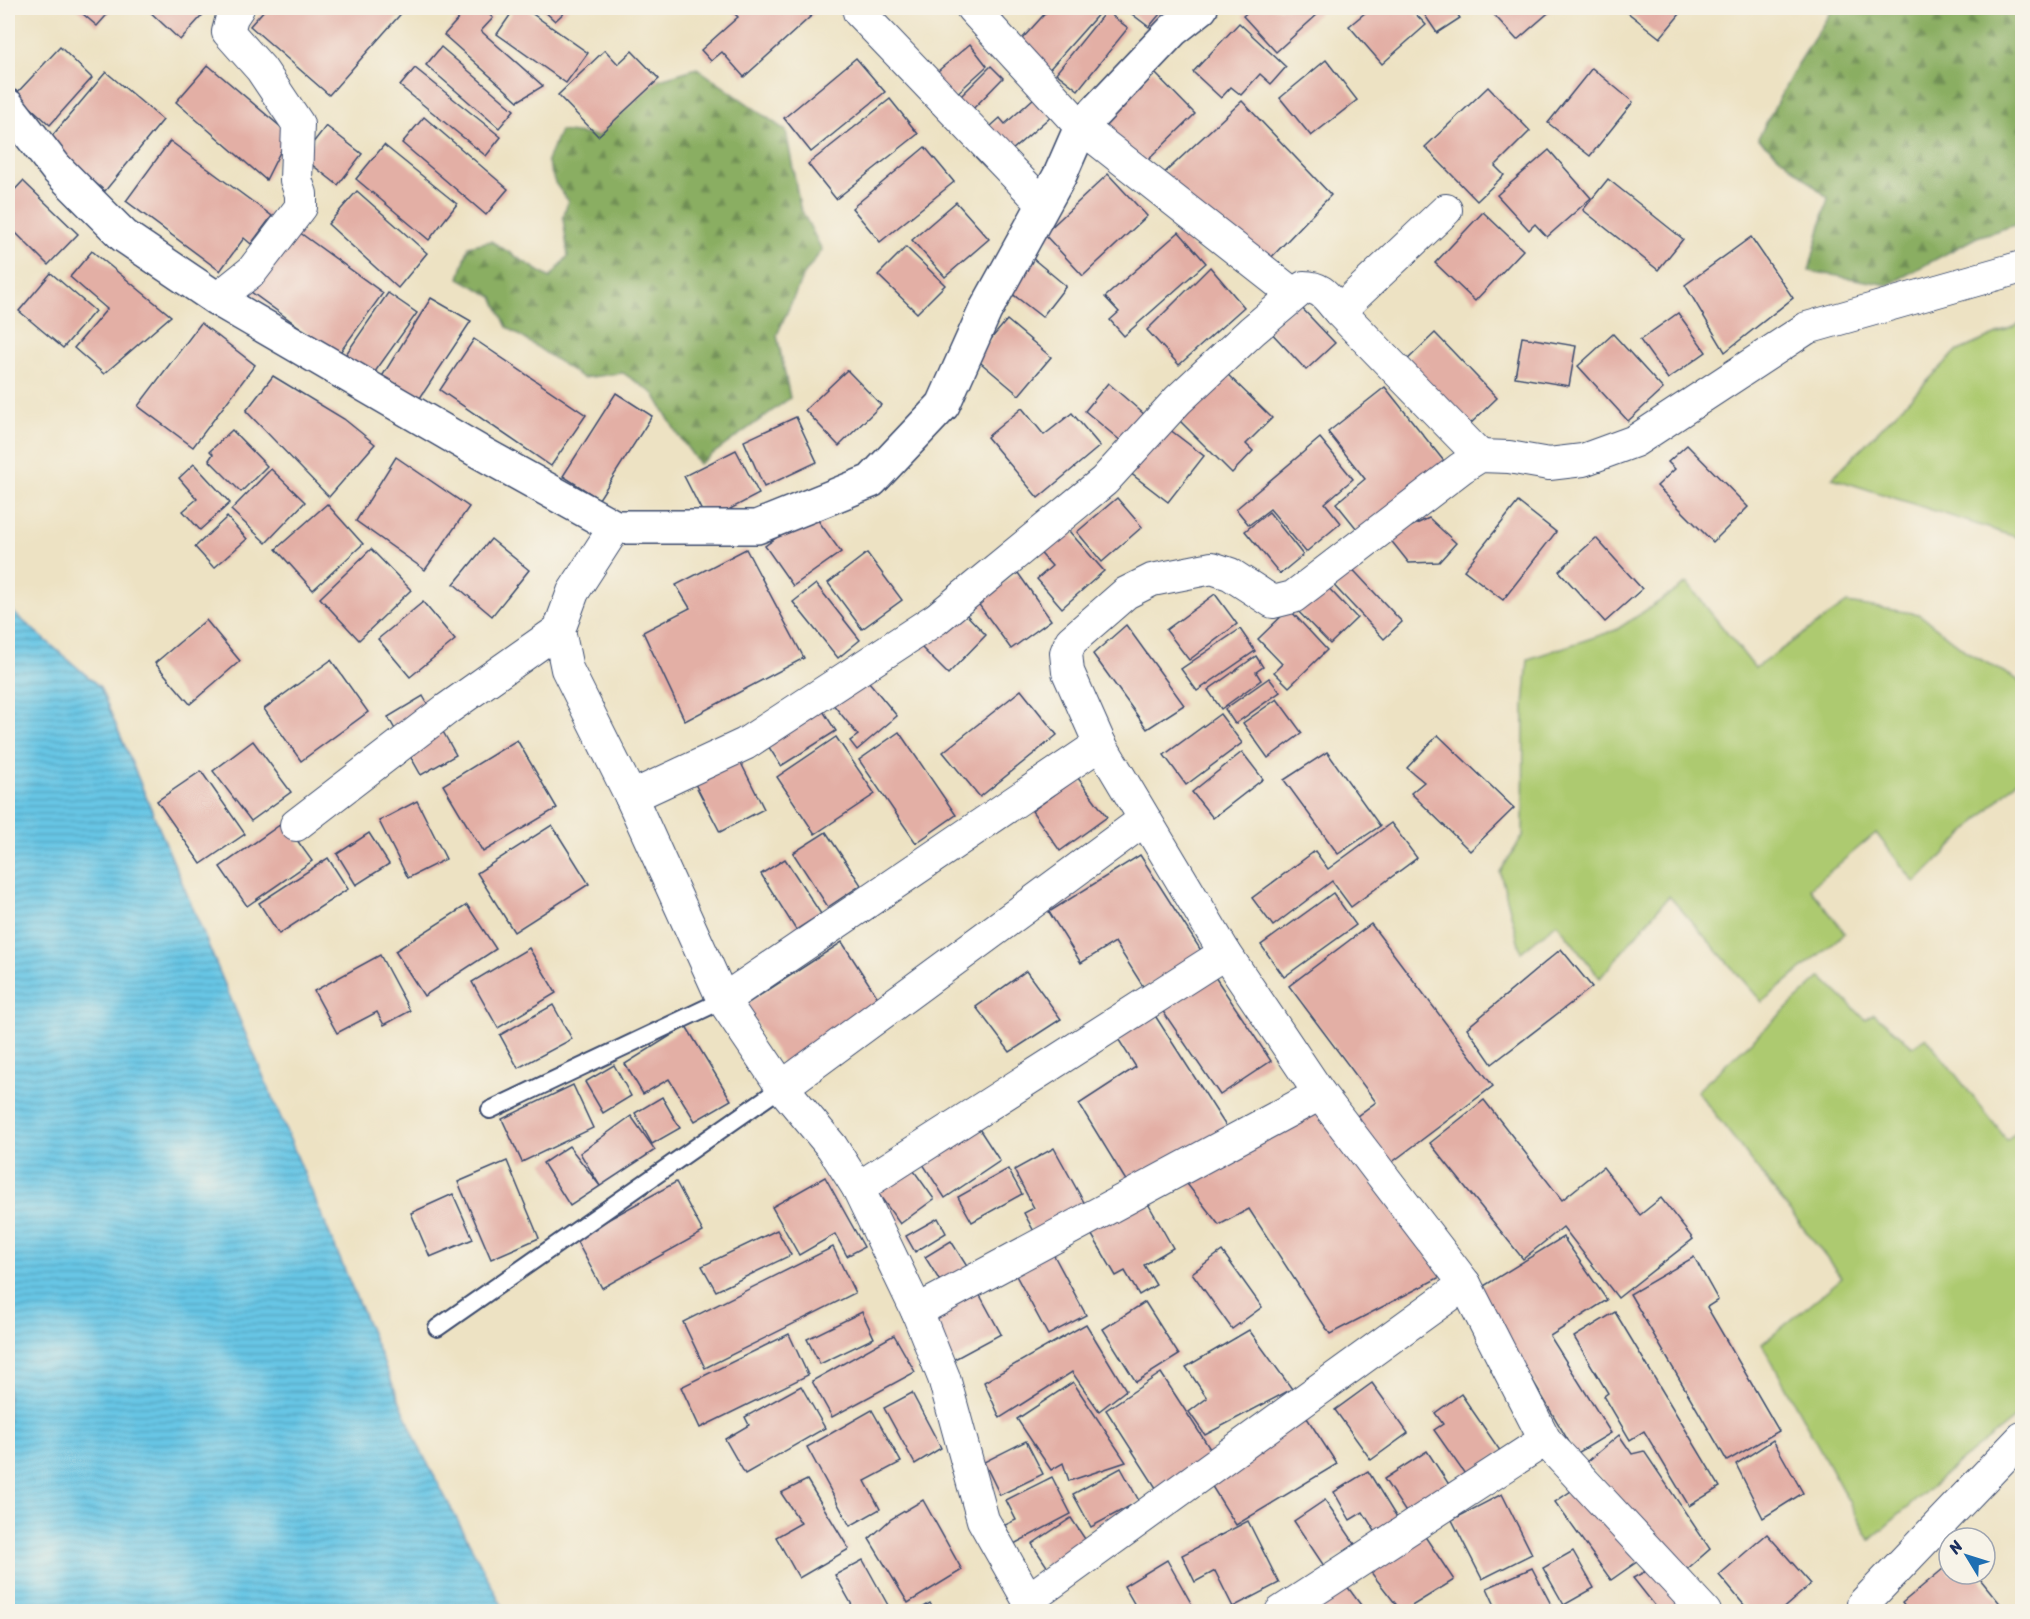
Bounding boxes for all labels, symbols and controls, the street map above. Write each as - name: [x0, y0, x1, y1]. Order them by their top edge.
- north arrow: [1937, 1526, 1997, 1586]
- text: N: [1940, 1533, 1971, 1561]

